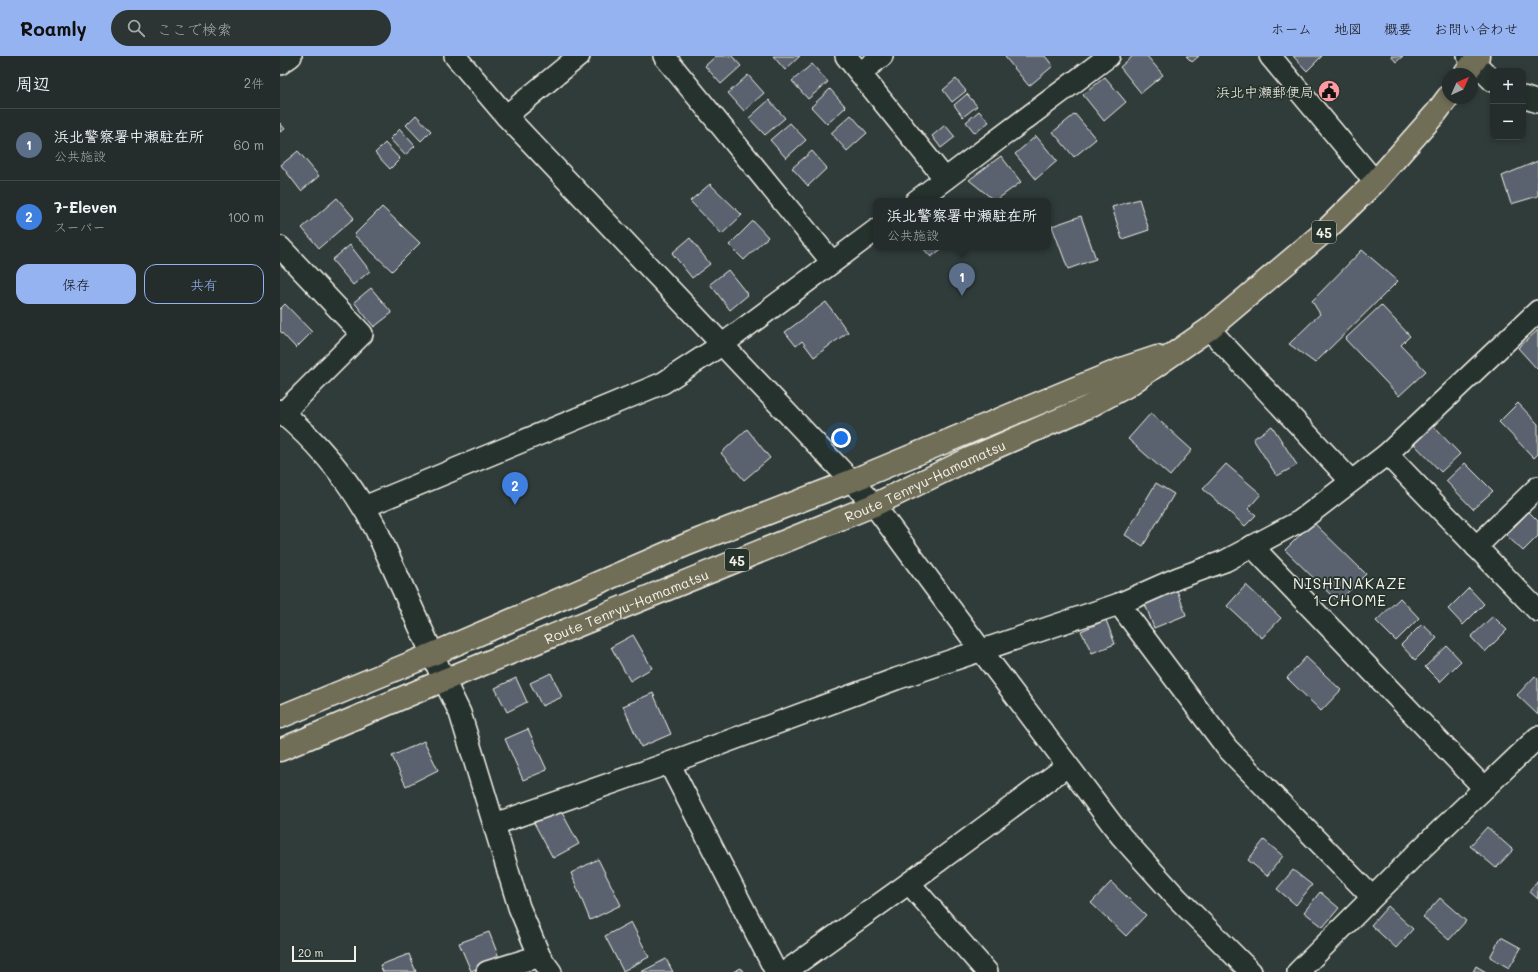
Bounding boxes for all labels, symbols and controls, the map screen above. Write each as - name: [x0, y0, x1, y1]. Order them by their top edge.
- search box: [111, 10, 391, 46]
- text: Roamly: [20, 16, 87, 41]
- icon: search: [125, 17, 147, 39]
- text: ここで検索: [157, 19, 232, 39]
- text: ホーム: [1271, 19, 1312, 38]
- text: 地図: [1334, 19, 1362, 38]
- text: 概要: [1384, 19, 1412, 38]
- text: お問い合わせ: [1434, 19, 1518, 38]
- north arrow: [1442, 68, 1478, 104]
- map controls: [1490, 68, 1526, 140]
- button: +: [1490, 68, 1526, 104]
- text: 周辺: [16, 72, 50, 94]
- text: 2件: [244, 74, 264, 91]
- public building icon: 浜北中瀬郵便局: [1316, 78, 1342, 104]
- place label: 浜北中瀬郵便局: [1216, 82, 1314, 101]
- button: −: [1490, 104, 1526, 140]
- text: 浜北警察署中瀬駐在所: [54, 126, 204, 146]
- text: 1: [26, 136, 32, 153]
- text: 60 m: [234, 136, 264, 153]
- text: 公共施設: [54, 147, 106, 164]
- text: 7-Eleven: [54, 197, 117, 217]
- popup: [873, 198, 1051, 250]
- text: 浜北警察署中瀬駐在所: [887, 205, 1037, 225]
- text: 2: [25, 208, 33, 225]
- text: 100 m: [228, 208, 264, 225]
- text: スーパー: [54, 218, 105, 235]
- road number: 45: [1312, 221, 1336, 243]
- text: 公共施設: [887, 226, 939, 243]
- pin: 1: [949, 263, 975, 296]
- button: 保存: [16, 264, 136, 304]
- button: 共有: [144, 264, 264, 304]
- your location: [831, 428, 851, 448]
- street label: Route Tenryu-Hamamatsu: [841, 435, 1008, 526]
- pin: 2: [502, 472, 528, 505]
- road number: 45: [725, 549, 749, 571]
- street label: Route Tenryu-Hamamatsu: [541, 564, 711, 648]
- district label: NISHINAKAZE 1-CHOME: [1293, 573, 1407, 610]
- scale bar: [292, 944, 356, 963]
- text: 20 m: [298, 945, 323, 960]

